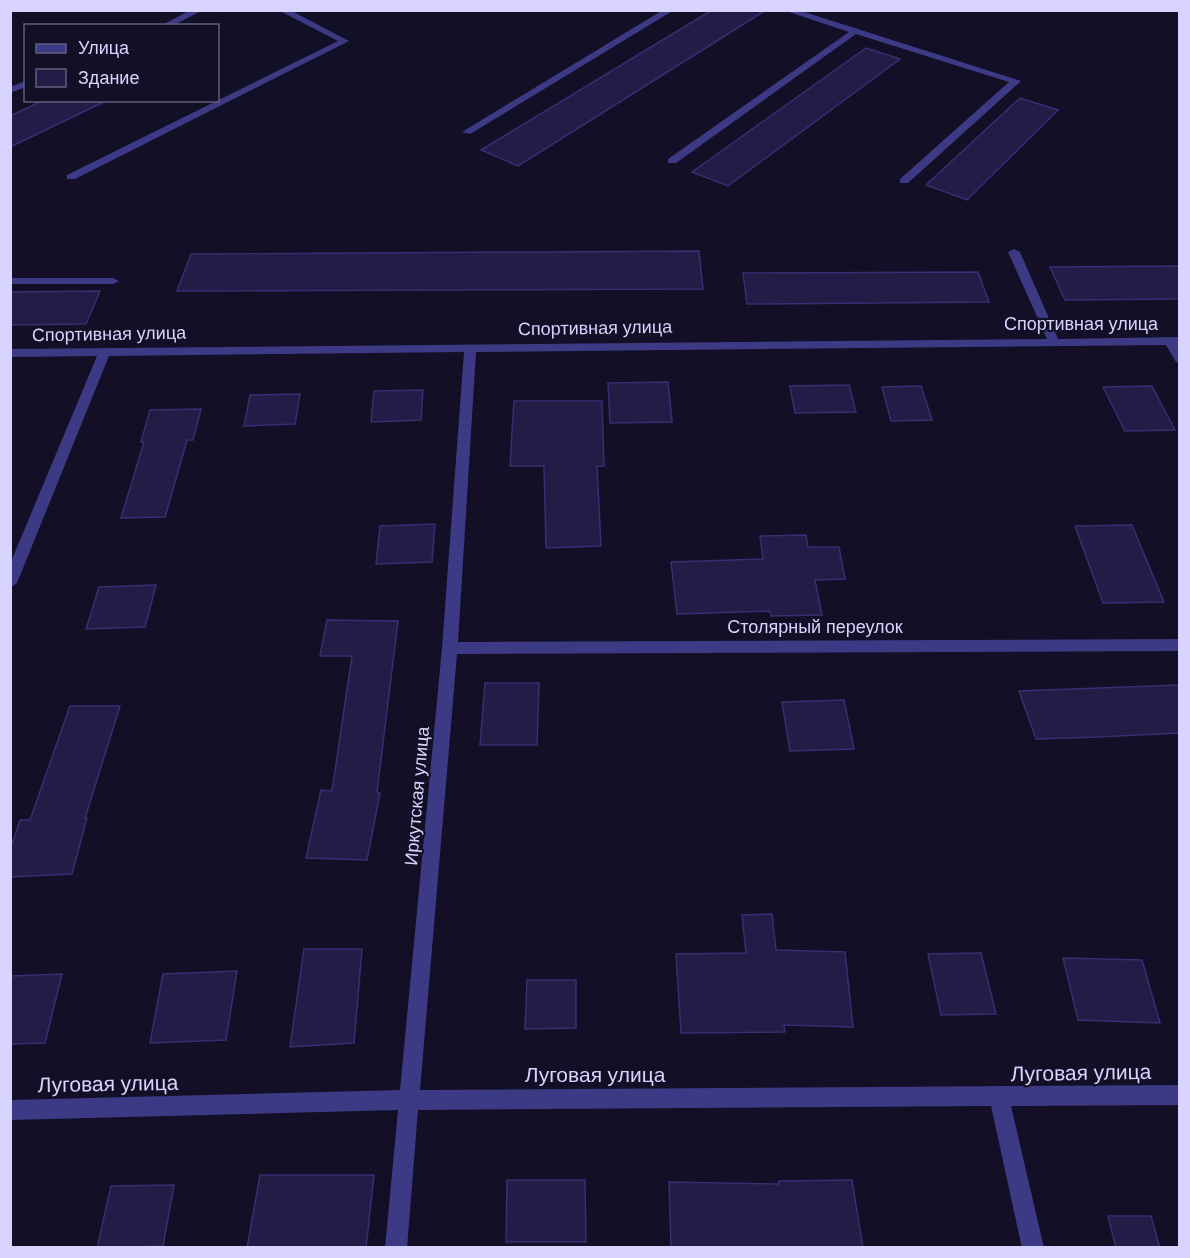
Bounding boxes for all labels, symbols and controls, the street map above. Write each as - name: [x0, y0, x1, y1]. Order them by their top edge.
- legend: [24, 24, 219, 102]
- text: Улица: [78, 36, 130, 60]
- text: Здание: [78, 66, 139, 90]
- street label: Спортивная улица: [1004, 312, 1159, 336]
- street label: Спортивная улица: [518, 315, 673, 341]
- street label: Спортивная улица: [32, 321, 187, 347]
- street label: Столярный переулок: [727, 615, 903, 639]
- street label: Иркутская улица: [399, 725, 435, 866]
- street label: Луговая улица: [1010, 1058, 1152, 1088]
- street label: Луговая улица: [525, 1061, 666, 1089]
- street label: Луговая улица: [37, 1069, 179, 1099]

